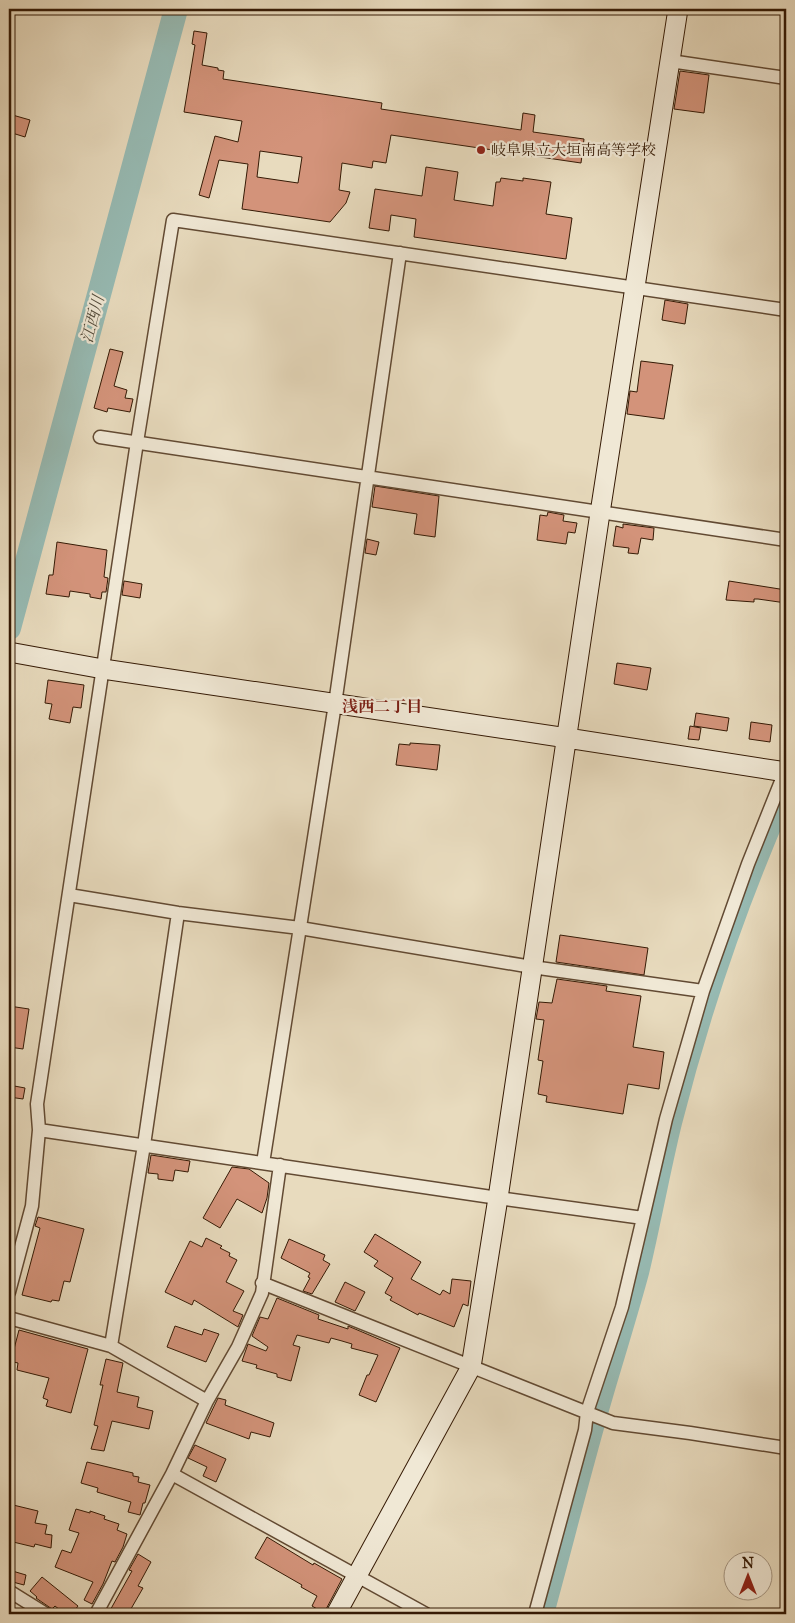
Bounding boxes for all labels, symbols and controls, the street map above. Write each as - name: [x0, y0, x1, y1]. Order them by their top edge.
- place label: 岐阜県立大垣南高等学校: [491, 141, 656, 159]
- marker: 岐阜県立大垣南高等学校: [475, 144, 487, 156]
- water label: 江西川: [77, 292, 108, 345]
- district label: 浅西二丁目: [342, 697, 422, 716]
- north arrow: [722, 1550, 772, 1600]
- text: N: [742, 1555, 754, 1572]

